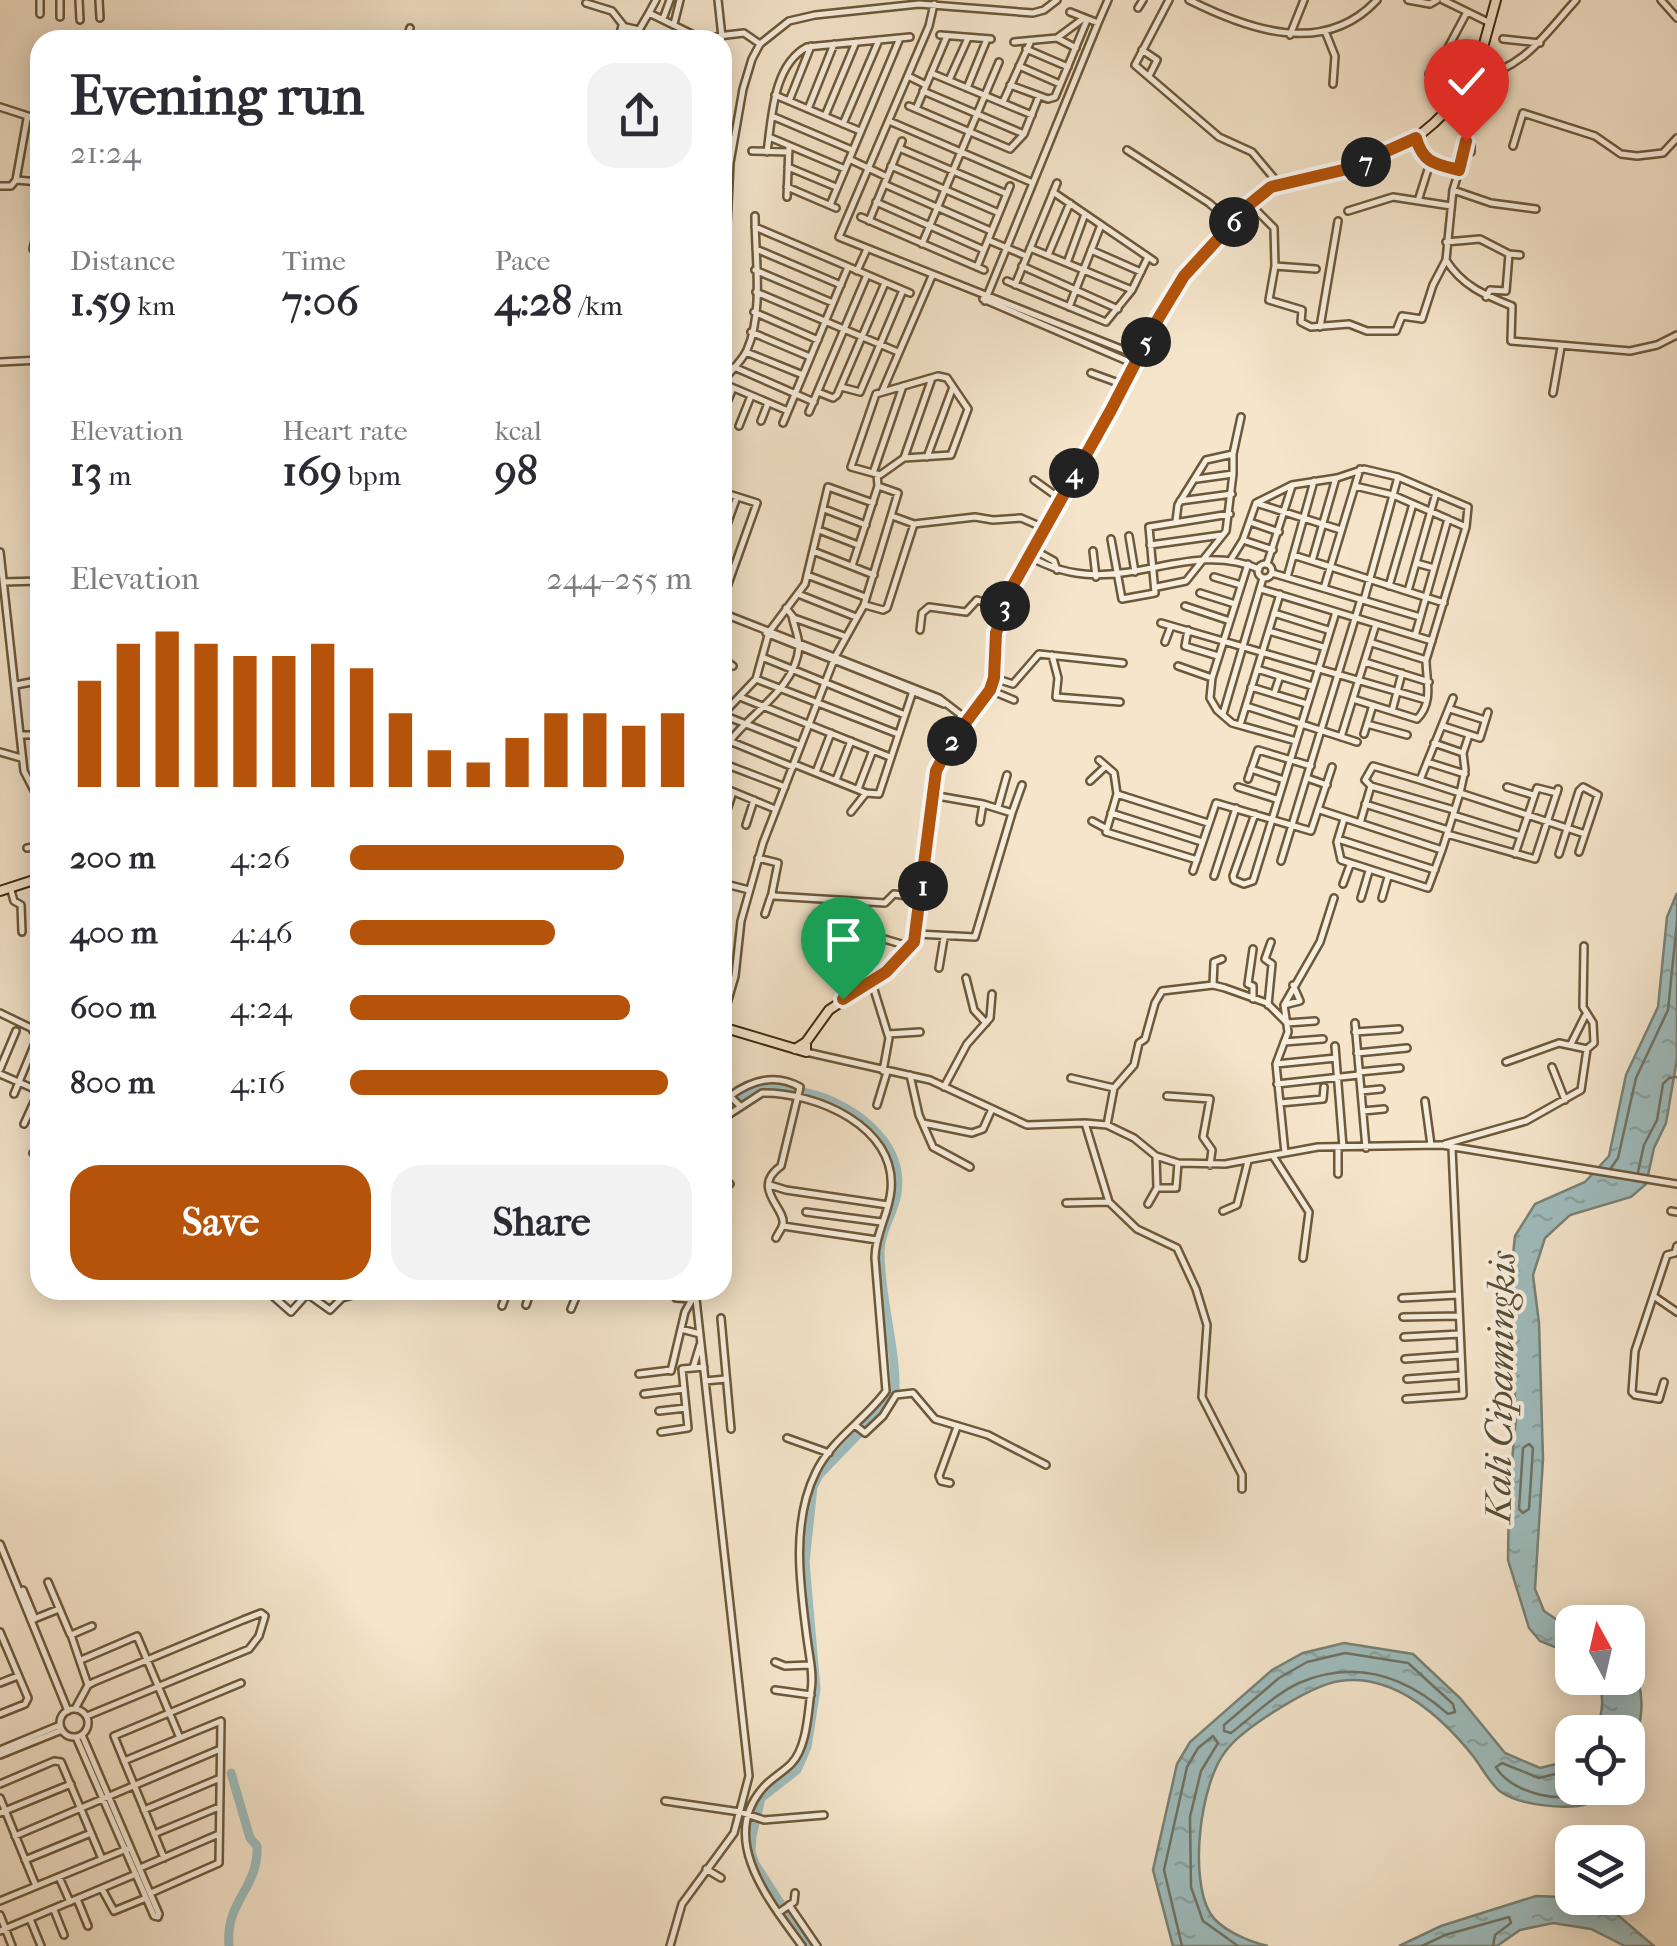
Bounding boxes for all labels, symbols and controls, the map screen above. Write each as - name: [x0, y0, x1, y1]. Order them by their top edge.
- pin: [1424, 39, 1509, 142]
- icon: check: [1439, 54, 1494, 109]
- button: share: [587, 63, 692, 168]
- text: Evening run: [70, 64, 364, 128]
- text: 21:24: [70, 134, 141, 171]
- pin: 7: [1341, 137, 1391, 187]
- text: 7: [1359, 145, 1373, 178]
- pin: 6: [1209, 197, 1259, 247]
- text: 6: [1226, 205, 1242, 238]
- text: Distance: [70, 244, 175, 277]
- text: Time: [282, 244, 346, 277]
- text: Pace: [495, 244, 550, 277]
- text: 1.59: [70, 277, 132, 326]
- text: 7:06: [282, 277, 359, 326]
- text: 4:28: [495, 277, 572, 326]
- text: km: [132, 289, 175, 322]
- text: /km: [572, 289, 623, 322]
- pin: 5: [1121, 317, 1171, 367]
- text: 5: [1140, 325, 1152, 358]
- text: Elevation: [70, 414, 183, 447]
- text: Heart rate: [282, 414, 408, 447]
- text: kcal: [495, 414, 542, 447]
- text: 13: [70, 447, 102, 496]
- text: 169: [282, 447, 342, 496]
- text: 98: [495, 447, 538, 496]
- pin: 4: [1049, 448, 1099, 498]
- text: 4: [1066, 456, 1082, 489]
- text: m: [102, 459, 132, 492]
- text: bpm: [342, 459, 401, 492]
- text: Elevation: [70, 560, 199, 597]
- text: 244–255 m: [546, 560, 692, 597]
- pin: 3: [980, 581, 1030, 631]
- text: 3: [999, 589, 1011, 622]
- pin: 2: [927, 716, 977, 766]
- text: 2: [945, 724, 959, 757]
- text: 200 m: [70, 839, 155, 876]
- text: 4:26: [230, 839, 290, 876]
- pin: 1: [898, 861, 948, 911]
- text: 1: [918, 869, 928, 902]
- pin: [801, 897, 886, 1000]
- icon: arrive: [816, 912, 871, 967]
- text: 400 m: [70, 914, 158, 951]
- text: 4:46: [230, 914, 293, 951]
- text: 600 m: [70, 989, 156, 1026]
- text: 4:24: [230, 989, 292, 1026]
- text: 800 m: [70, 1064, 155, 1101]
- text: 4:16: [230, 1064, 285, 1101]
- button: Save: [70, 1165, 371, 1280]
- button: Share: [391, 1165, 692, 1280]
- water label: Kali Cipamingkis: [1475, 1249, 1525, 1526]
- north arrow: [1555, 1605, 1645, 1695]
- map controls: [1555, 1605, 1645, 1915]
- button: locate: [1555, 1715, 1645, 1805]
- button: layers: [1555, 1825, 1645, 1915]

